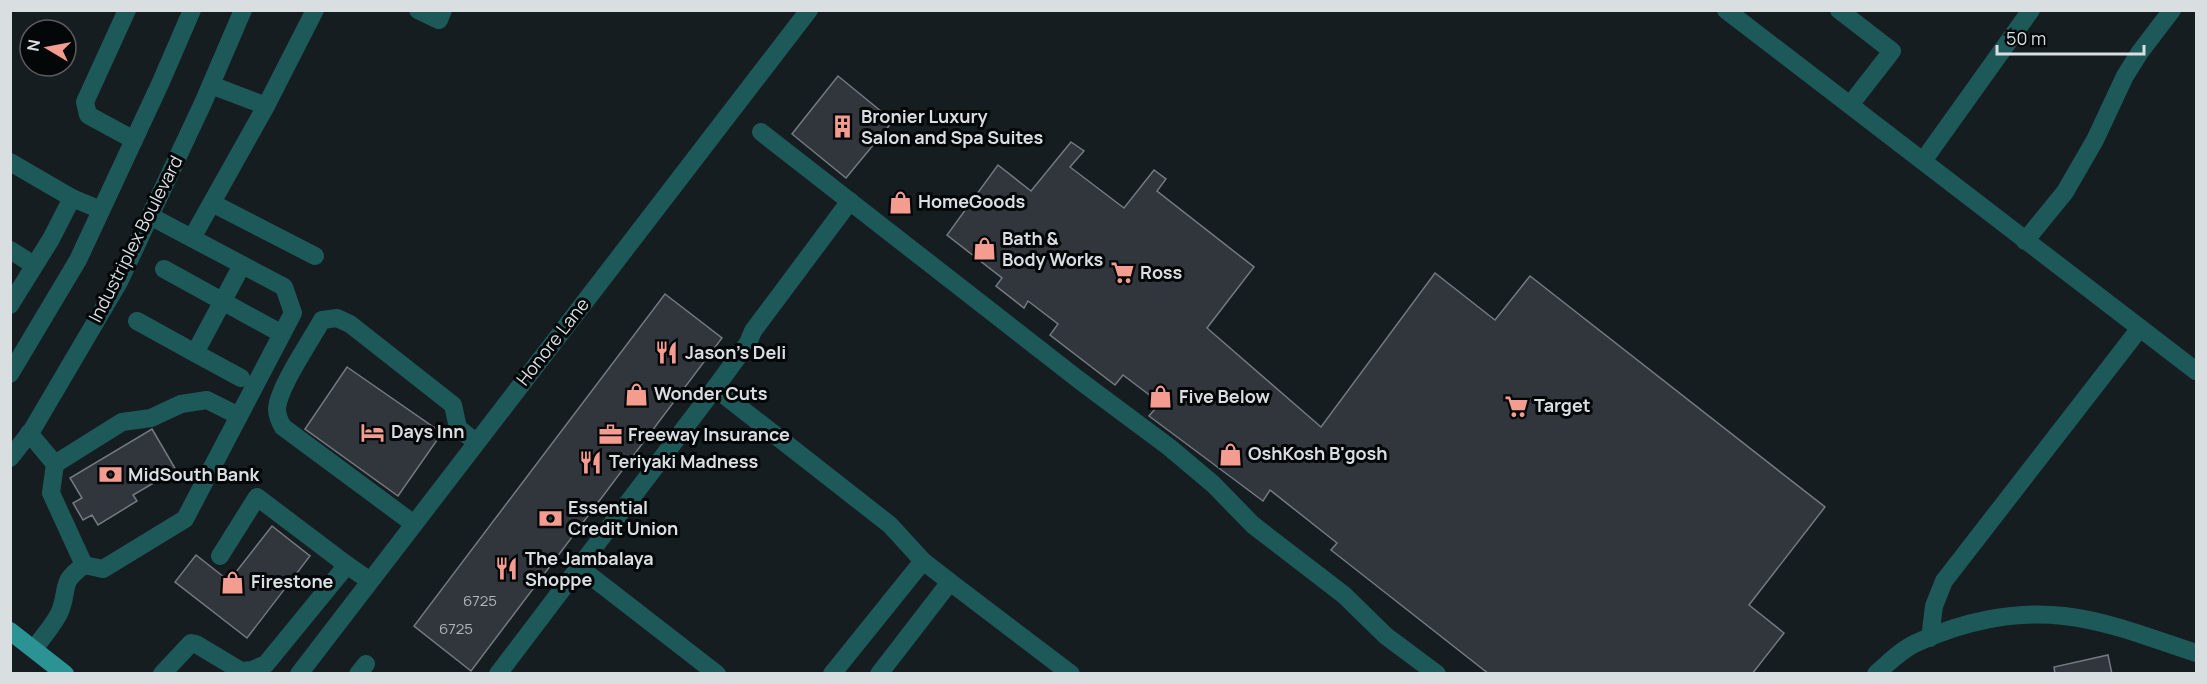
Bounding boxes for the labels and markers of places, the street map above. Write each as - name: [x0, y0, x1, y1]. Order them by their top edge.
- place label: Bronier Luxury Salon and Spa Suites: [861, 104, 1044, 149]
- building icon: Bronier Luxury Salon and Spa Suites: [830, 114, 856, 140]
- shop icon: HomeGoods: [887, 189, 913, 215]
- place label: HomeGoods: [918, 189, 1026, 213]
- place label: Bath & Body Works: [1002, 226, 1104, 271]
- shop icon: Bath & Body Works: [971, 236, 997, 262]
- supermarket icon: Ross: [1109, 260, 1135, 286]
- place label: Ross: [1140, 260, 1183, 284]
- restaurant icon: Jason's Deli: [654, 340, 680, 366]
- place label: Jason's Deli: [685, 340, 786, 364]
- shop icon: Wonder Cuts: [623, 381, 649, 407]
- place label: Wonder Cuts: [654, 381, 768, 405]
- shop icon: Five Below: [1148, 384, 1174, 410]
- place label: Five Below: [1179, 384, 1271, 408]
- supermarket icon: Target: [1503, 393, 1529, 419]
- place label: Target: [1534, 393, 1591, 417]
- hotel icon: Days Inn: [360, 419, 386, 445]
- place label: Days Inn: [391, 419, 464, 443]
- office icon: Freeway Insurance: [597, 422, 623, 448]
- place label: Freeway Insurance: [628, 422, 790, 446]
- shop icon: OshKosh B'gosh: [1217, 441, 1243, 467]
- place label: OshKosh B'gosh: [1248, 441, 1387, 465]
- restaurant icon: Teriyaki Madness: [578, 449, 604, 475]
- place label: Teriyaki Madness: [609, 449, 759, 473]
- bank icon: MidSouth Bank: [97, 462, 123, 488]
- place label: MidSouth Bank: [128, 462, 260, 486]
- place label: Essential Credit Union: [568, 495, 678, 540]
- bank icon: Essential Credit Union: [537, 505, 563, 531]
- place label: The Jambalaya Shoppe: [525, 546, 654, 591]
- restaurant icon: The Jambalaya Shoppe: [494, 556, 520, 582]
- shop icon: Firestone: [220, 569, 246, 595]
- place label: Firestone: [251, 569, 334, 593]

